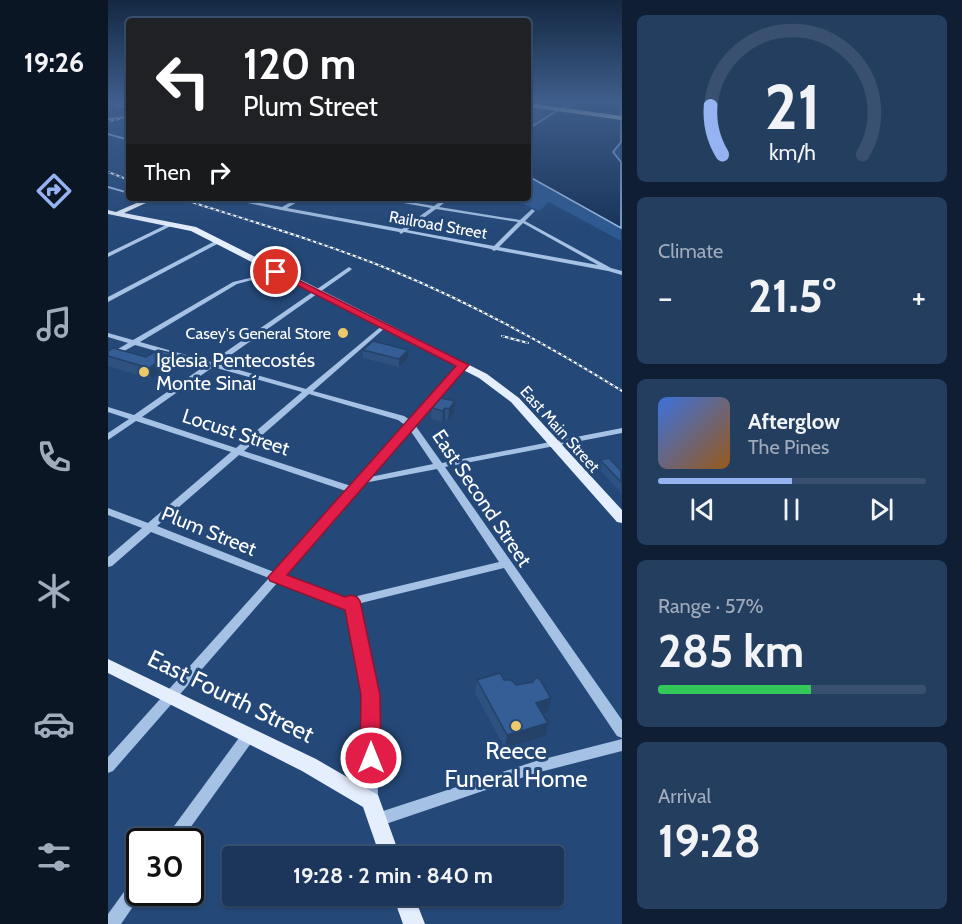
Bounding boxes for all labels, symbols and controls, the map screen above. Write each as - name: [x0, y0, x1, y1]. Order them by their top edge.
- text: 120 m: [243, 38, 356, 90]
- icon: left: [144, 42, 222, 120]
- text: 19:26: [24, 46, 84, 79]
- text: 21: [764, 70, 820, 146]
- text: Plum Street: [243, 90, 378, 123]
- text: km/h: [769, 140, 815, 166]
- icon: right: [203, 156, 236, 189]
- text: Then: [144, 159, 191, 186]
- icon: directions: [33, 170, 75, 212]
- street label: Railroad Street: [387, 207, 489, 243]
- text: Climate: [658, 239, 723, 263]
- pin: [250, 246, 301, 297]
- icon: arrive: [259, 255, 292, 288]
- text: 21.5°: [748, 269, 836, 323]
- text: −: [658, 277, 673, 317]
- text: +: [911, 277, 926, 317]
- icon: music: [33, 303, 75, 345]
- place label: Casey's General Store: [186, 324, 331, 343]
- marker: Casey's General Store: [336, 326, 350, 340]
- place label: Iglesia Pentecostés Monte Sinaí: [156, 348, 315, 395]
- marker: Iglesia Pentecostés Monte Sinaí: [137, 365, 151, 379]
- street label: East Main Street: [516, 382, 604, 477]
- street label: Locust Street: [179, 403, 293, 461]
- text: Afterglow: [748, 408, 840, 435]
- street label: East Second Street: [427, 425, 537, 571]
- text: The Pines: [748, 435, 829, 459]
- icon: phone: [33, 436, 75, 478]
- icon: previous: [686, 493, 719, 526]
- icon: pause: [775, 493, 808, 526]
- icon: next: [865, 493, 898, 526]
- street label: Plum Street: [158, 501, 260, 561]
- icon: climate: [33, 570, 75, 612]
- text: Range · 57%: [658, 594, 764, 618]
- text: 285 km: [658, 624, 804, 678]
- street label: East Fourth Street: [143, 643, 319, 749]
- icon: car: [33, 703, 75, 745]
- marker: Reece Funeral Home: [509, 719, 523, 733]
- position arrow: [339, 726, 403, 790]
- place label: Reece Funeral Home: [444, 736, 588, 793]
- text: Arrival: [658, 784, 711, 808]
- text: 19:28: [658, 814, 761, 868]
- speed limit sign: 30: [126, 828, 204, 906]
- icon: filters: [33, 836, 75, 878]
- text: 19:28 · 2 min · 840 m: [293, 862, 493, 889]

